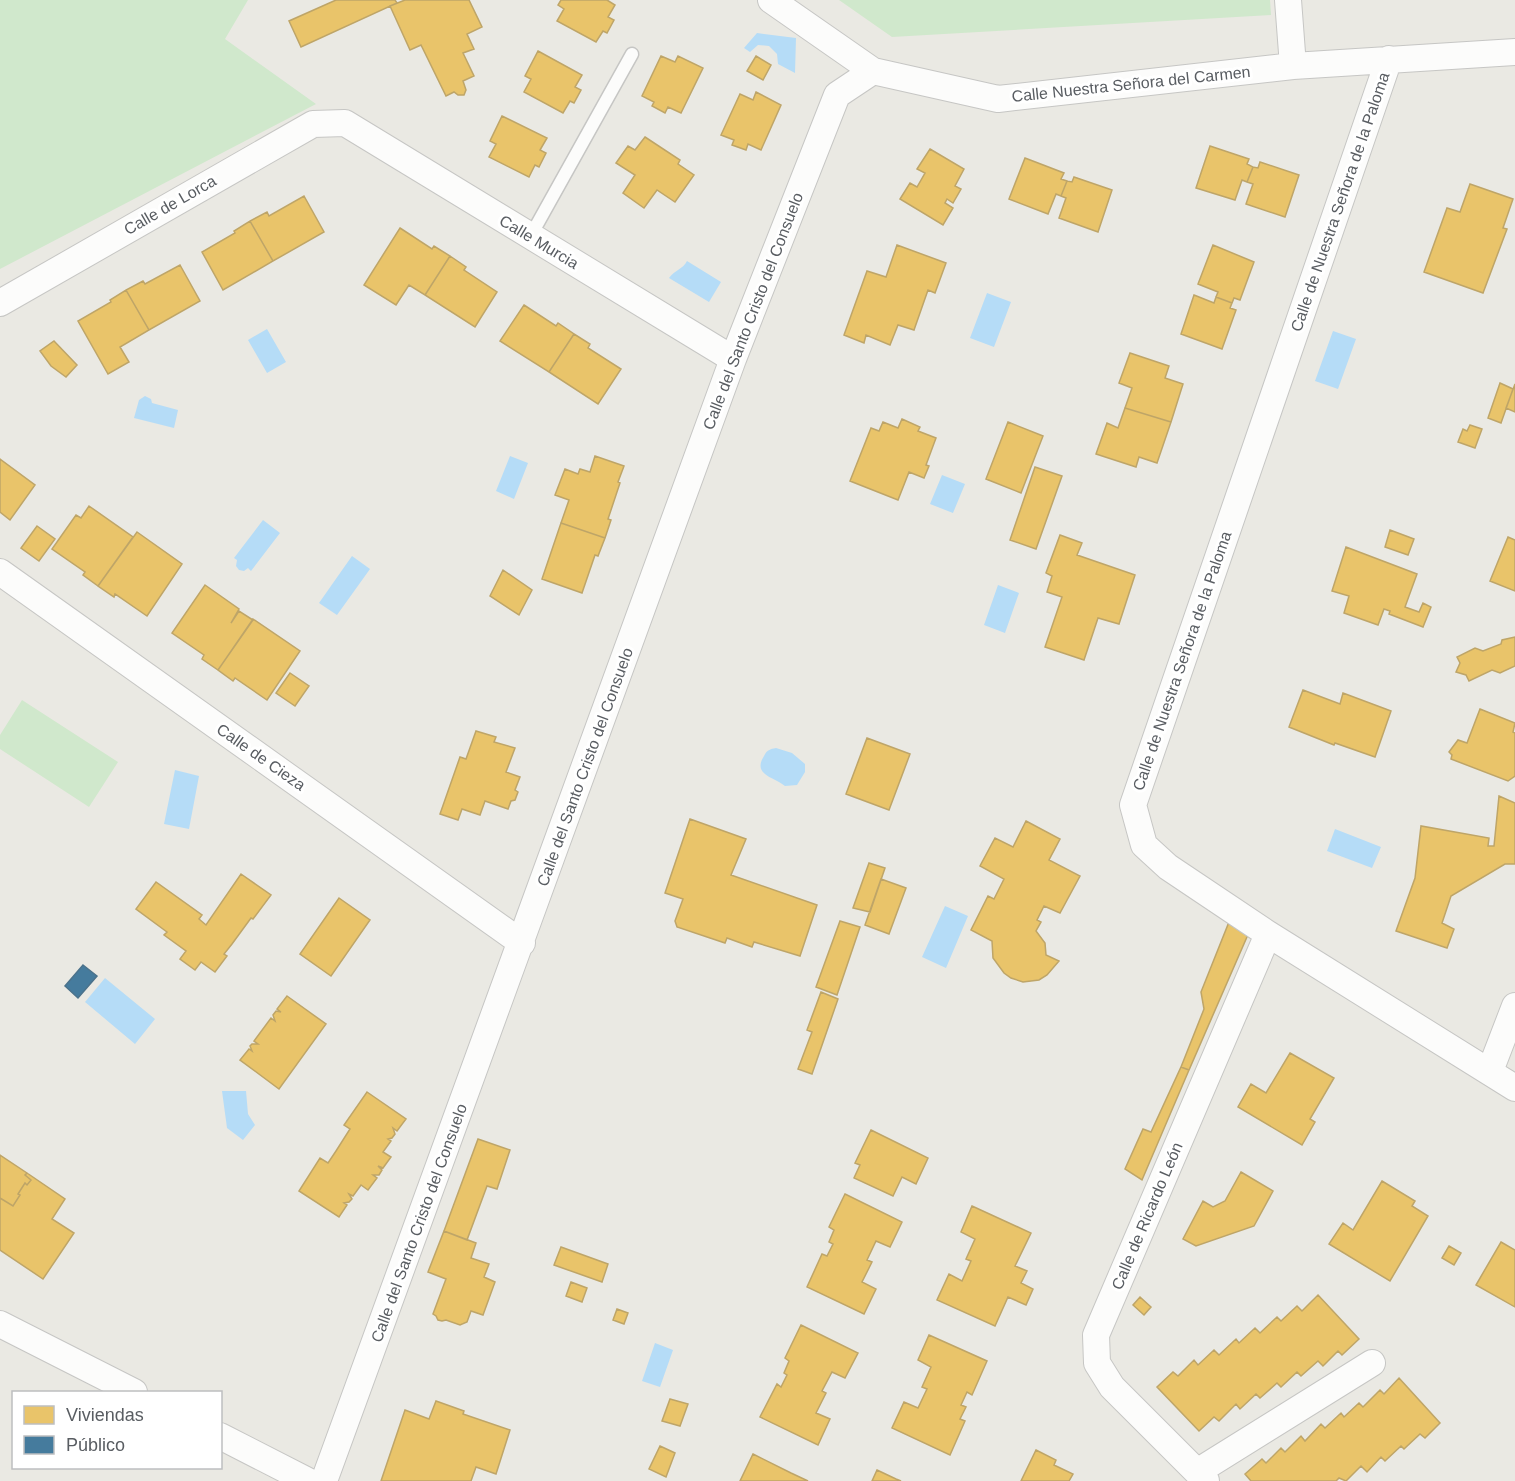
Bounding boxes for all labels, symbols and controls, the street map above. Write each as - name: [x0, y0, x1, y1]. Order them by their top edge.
- street label: Calle Nuestra Señora del Carmen: [1011, 63, 1251, 105]
- street label: Calle de Nuestra Señora de la Paloma: [1288, 70, 1393, 334]
- street label: Calle de Lorca: [121, 172, 219, 238]
- street label: Calle del Santo Cristo del Consuelo: [700, 190, 806, 432]
- street label: Calle Murcia: [497, 212, 582, 272]
- street label: Calle de Nuestra Señora de la Paloma: [1130, 529, 1235, 793]
- street label: Calle del Santo Cristo del Consuelo: [534, 645, 636, 889]
- street label: Calle de Cieza: [214, 720, 309, 794]
- street label: Calle del Santo Cristo del Consuelo: [368, 1101, 470, 1345]
- street label: Calle de Ricardo León: [1108, 1140, 1186, 1292]
- legend: [12, 1391, 222, 1469]
- text: Viviendas: [66, 1405, 144, 1425]
- text: Público: [66, 1435, 125, 1455]

